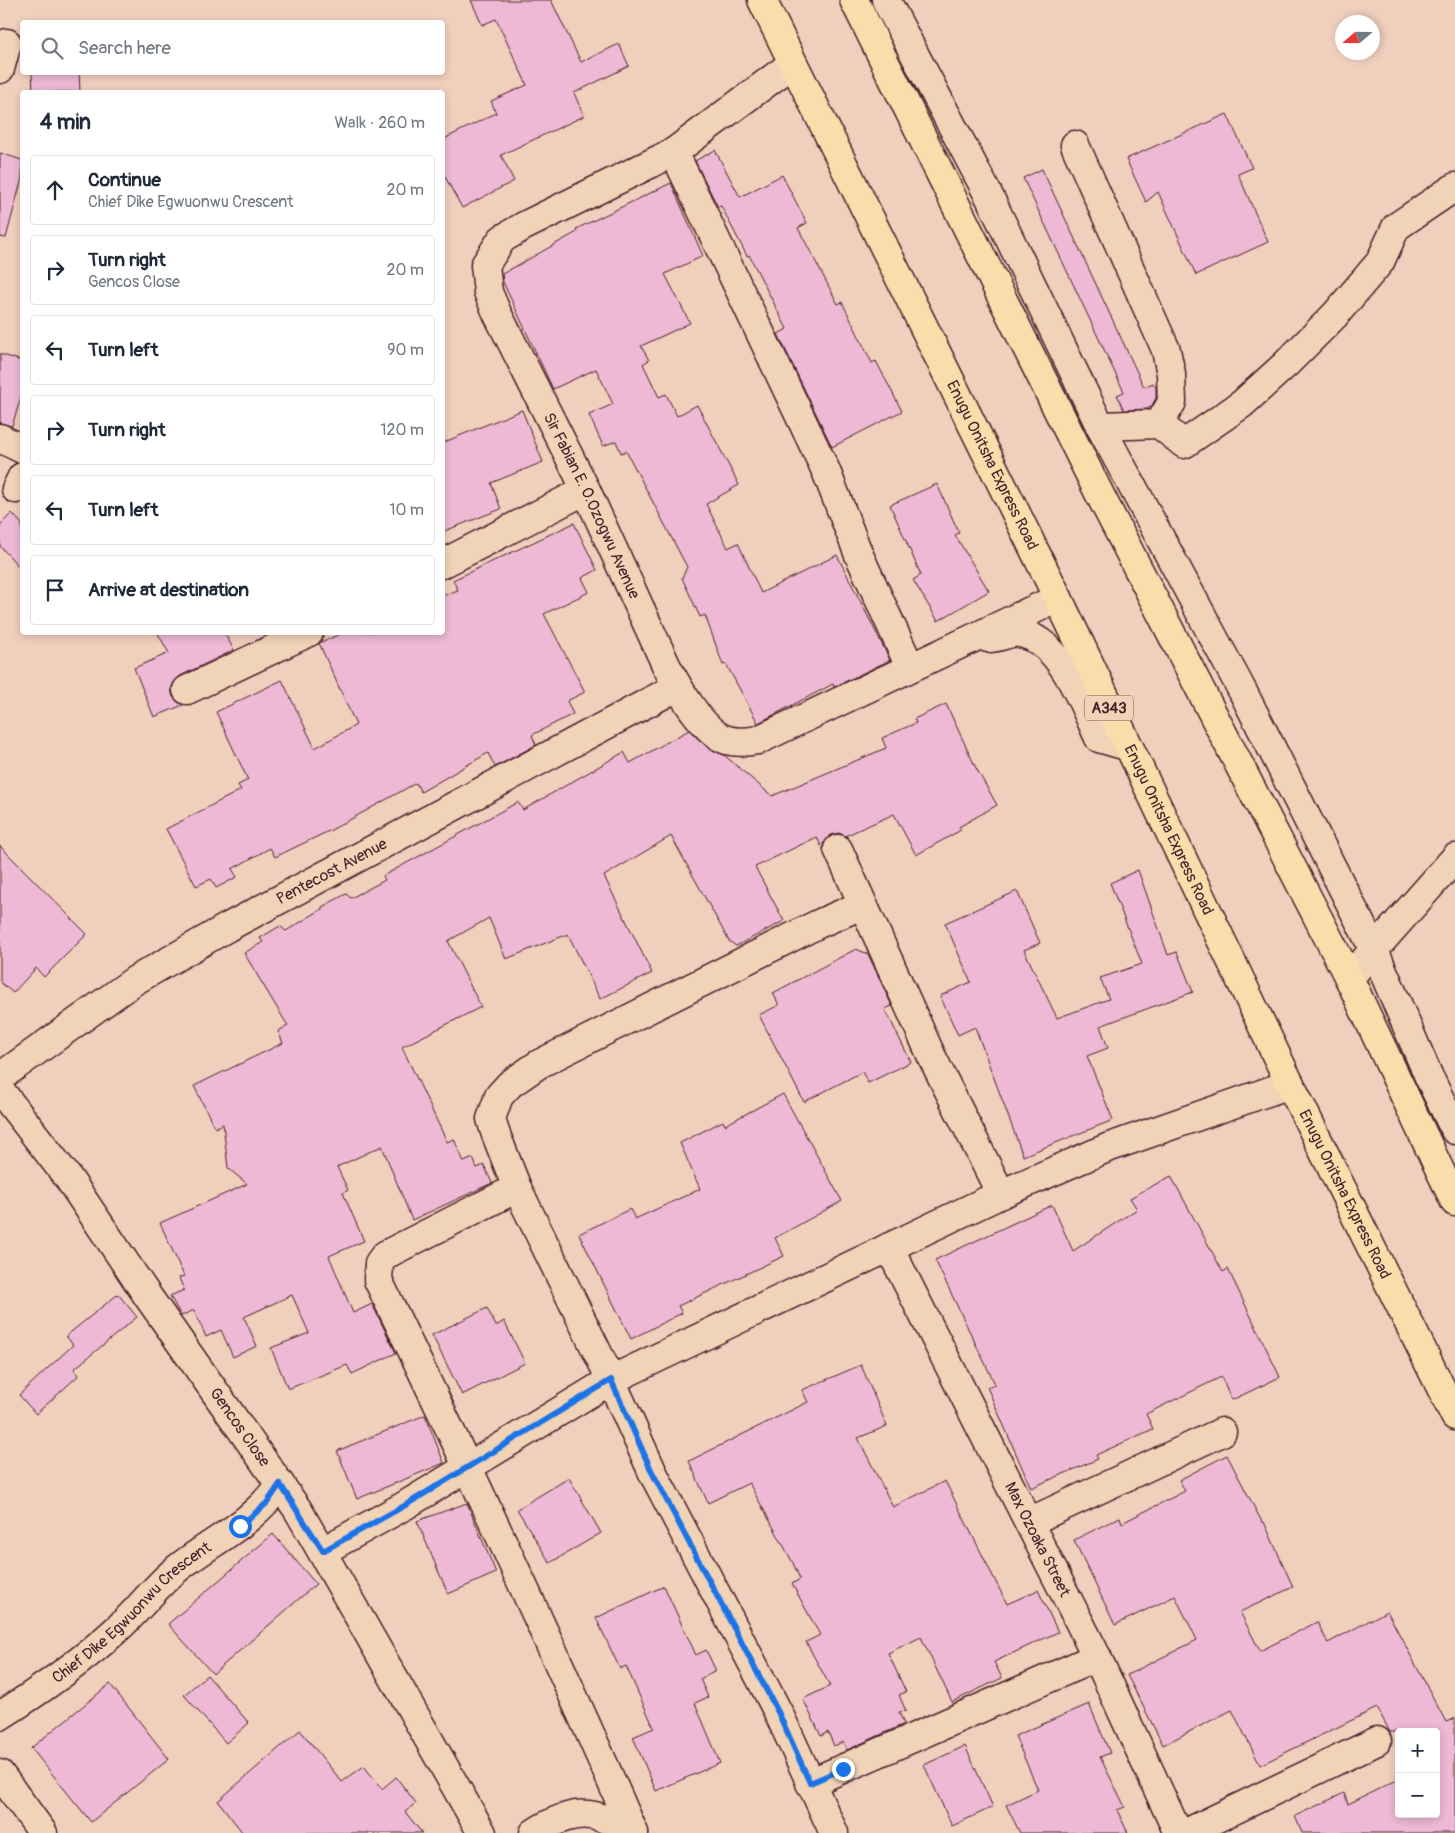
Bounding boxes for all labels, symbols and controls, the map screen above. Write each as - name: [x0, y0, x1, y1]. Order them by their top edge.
- north arrow: [1335, 15, 1380, 60]
- search box: [20, 20, 445, 75]
- icon: search: [38, 34, 66, 62]
- text: Search here: [78, 36, 171, 60]
- text: 4 min: [40, 109, 91, 136]
- text: Walk · 260 m: [334, 113, 425, 133]
- text: Continue: [88, 168, 161, 192]
- icon: ahead: [41, 176, 69, 204]
- text: 20 m: [386, 180, 424, 200]
- text: Chief Dike Egwuonwu Crescent: [88, 192, 294, 212]
- text: Turn right: [88, 248, 166, 272]
- icon: right: [41, 256, 69, 284]
- text: 20 m: [386, 260, 424, 280]
- text: Gencos Close: [88, 272, 180, 292]
- icon: left: [41, 336, 69, 364]
- text: Turn left: [88, 338, 158, 362]
- text: 90 m: [387, 340, 424, 360]
- street label: Enugu Onitsha Express Road: [942, 377, 1043, 553]
- street label: Sir Fabian E. O.Ozogwu Avenue: [539, 410, 644, 602]
- icon: right: [41, 416, 69, 444]
- text: Turn right: [88, 418, 166, 442]
- text: 120 m: [380, 420, 424, 440]
- icon: left: [41, 496, 69, 524]
- text: Turn left: [88, 498, 158, 522]
- text: 10 m: [389, 500, 424, 520]
- icon: arrive: [41, 576, 69, 604]
- text: Arrive at destination: [88, 578, 249, 602]
- road number: A343: [1085, 696, 1133, 720]
- street label: Enugu Onitsha Express Road: [1119, 741, 1218, 918]
- street label: Pentecost Avenue: [273, 834, 391, 909]
- street label: Enugu Onitsha Express Road: [1294, 1106, 1395, 1282]
- street label: Gencos Close: [205, 1384, 275, 1471]
- street label: Max Ozoaka Street: [1000, 1479, 1075, 1601]
- route start: [229, 1515, 252, 1538]
- street label: Chief Dike Egwuonwu Crescent: [48, 1537, 216, 1688]
- map controls: [1395, 1728, 1440, 1818]
- button: +: [1395, 1728, 1440, 1773]
- route end: [832, 1758, 855, 1781]
- button: −: [1395, 1773, 1440, 1818]

